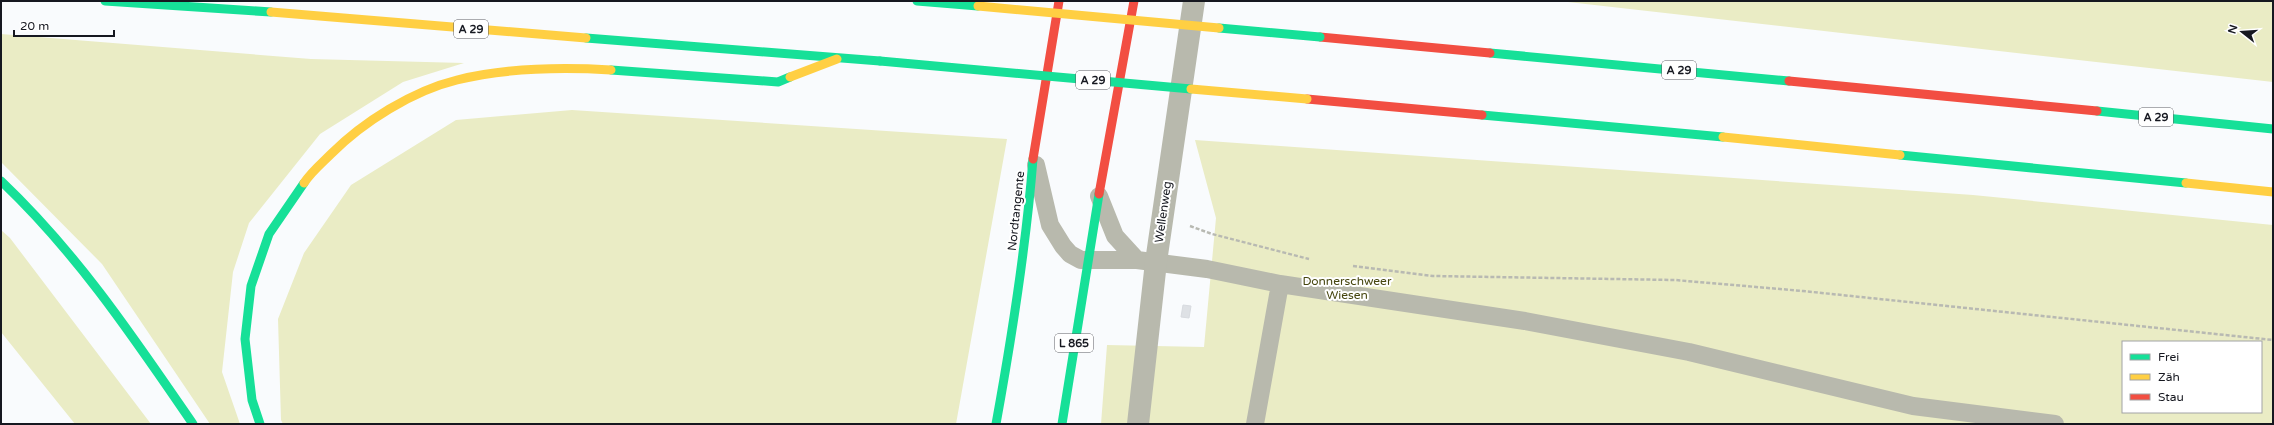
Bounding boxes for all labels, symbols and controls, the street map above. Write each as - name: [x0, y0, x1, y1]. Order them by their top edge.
- scale bar: [14, 12, 114, 38]
- north arrow: [2222, 12, 2262, 52]
- text: 20 m: [20, 19, 49, 33]
- road number: A 29: [454, 20, 488, 38]
- text: N: [2225, 23, 2240, 35]
- road number: A 29: [1662, 61, 1696, 79]
- road number: A 29: [1076, 71, 1110, 89]
- road number: A 29: [2139, 108, 2173, 126]
- street label: Nordtangente: [1005, 170, 1027, 252]
- street label: Wellenweg: [1152, 180, 1174, 244]
- park label: Donnerschweer Wiesen: [1302, 274, 1392, 302]
- road number: L 865: [1055, 334, 1093, 352]
- legend: [2122, 341, 2262, 413]
- text: Frei: [2158, 350, 2179, 364]
- text: Zäh: [2158, 370, 2180, 384]
- text: Stau: [2158, 390, 2184, 404]

